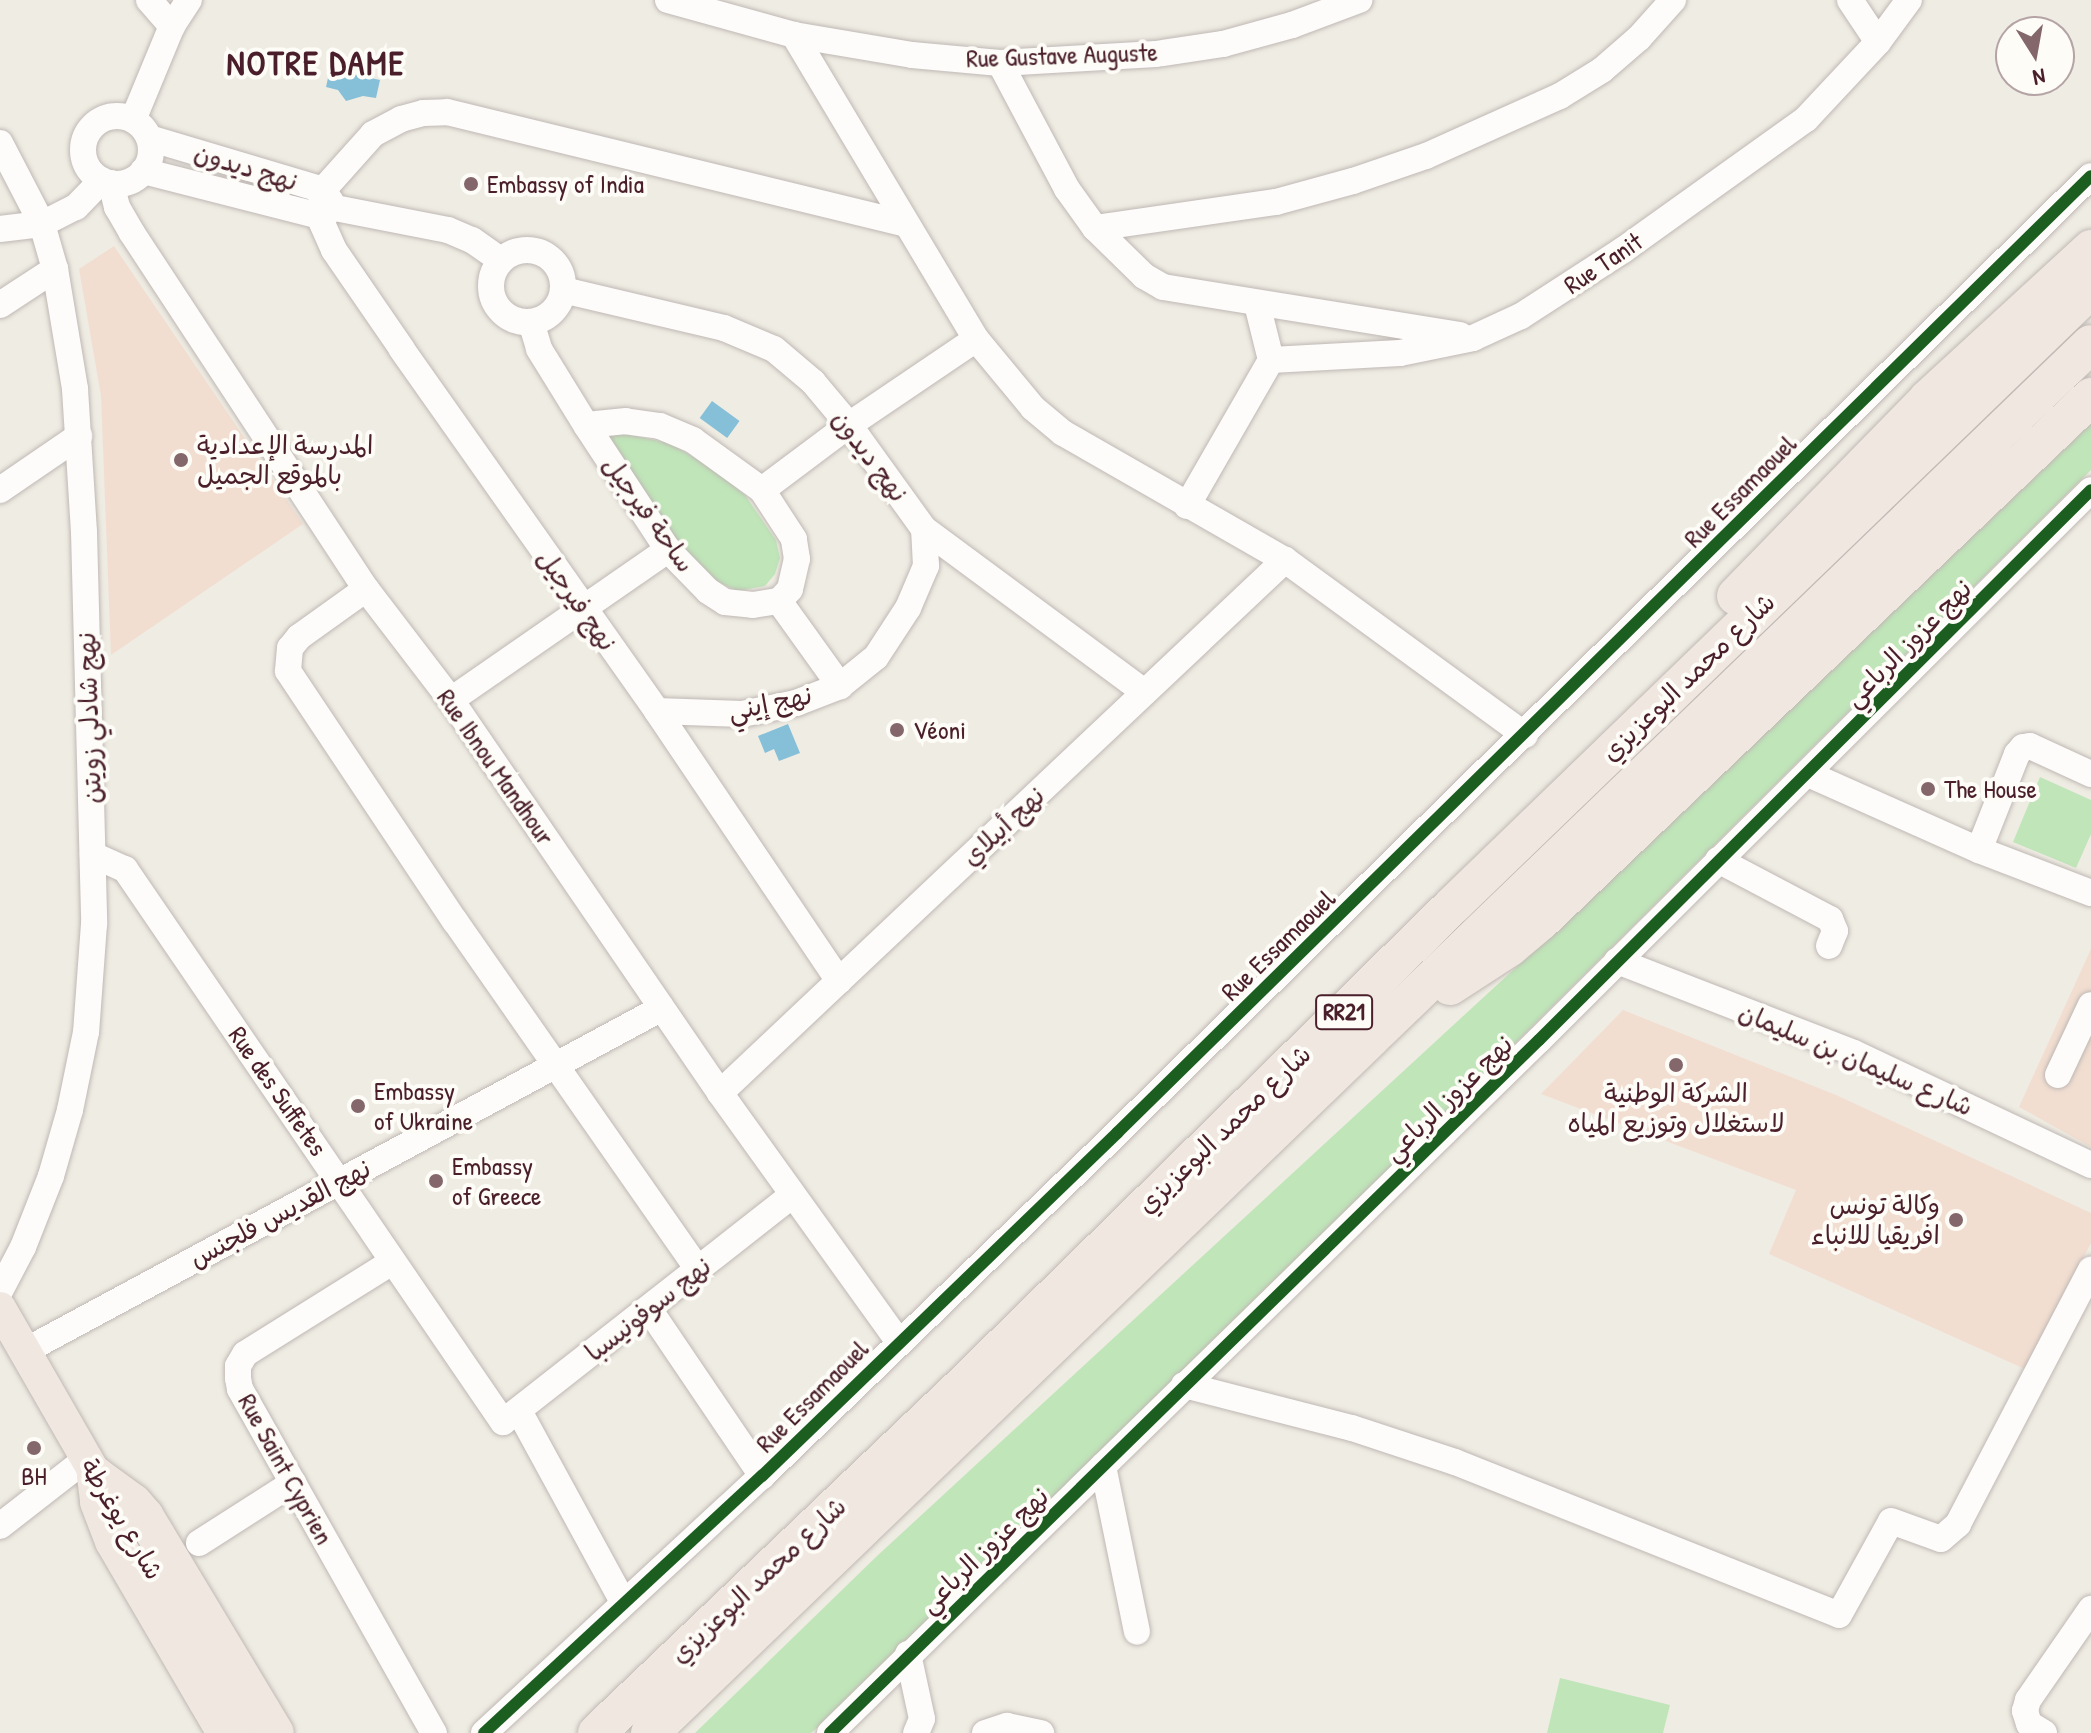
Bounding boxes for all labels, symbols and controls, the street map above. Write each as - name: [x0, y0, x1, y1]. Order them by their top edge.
- north arrow: [1995, 16, 2075, 96]
- street label: Rue Gustave Auguste: [966, 36, 1158, 74]
- district label: NOTRE DAME: [226, 44, 406, 84]
- text: N: [2031, 62, 2048, 93]
- street label: نهج ديدون: [190, 137, 302, 197]
- place label: Embassy of India: [487, 168, 644, 200]
- marker: Embassy of India: [462, 175, 480, 193]
- street label: Rue Tanit: [1558, 226, 1648, 300]
- street label: نهج ديدون: [825, 404, 915, 508]
- street label: Rue Essamaouel: [1677, 428, 1803, 554]
- place label: المدرسة الإعدادية بالموقع الجميل: [197, 429, 373, 490]
- street label: ساحة فيرجيل: [596, 450, 702, 578]
- marker: المدرسة الإعدادية بالموقع الجميل: [172, 451, 190, 469]
- street label: نهج فيرجيل: [531, 543, 623, 657]
- street label: نهج عزوز الرباعي: [1838, 573, 1978, 713]
- street label: شارع محمد البوعزيزي: [1595, 586, 1781, 768]
- street label: نهج شادلي زويتن: [70, 632, 108, 804]
- street label: نهج إيني: [725, 679, 815, 727]
- street label: Rue Ibnou Mandhour: [431, 683, 561, 851]
- place label: Véoni: [913, 714, 966, 746]
- marker: Véoni: [888, 721, 906, 739]
- place label: The House: [1944, 773, 2037, 805]
- street label: نهج أبيلاي: [955, 780, 1051, 872]
- marker: The House: [1919, 780, 1937, 798]
- street label: Rue Essamaouel: [1215, 883, 1341, 1007]
- road number: RR21: [1314, 992, 1374, 1032]
- street label: شارع سليمان بن سليمان: [1734, 996, 1978, 1122]
- street label: Rue des Suffetes: [222, 1020, 334, 1162]
- street label: نهج عزوز الرباعي: [1377, 1029, 1519, 1167]
- street label: شارع محمد البوعزيزي: [1131, 1038, 1317, 1220]
- marker: الشركة الوطنية لاستغلال وتوزيع المياه: [1667, 1056, 1685, 1074]
- place label: Embassy of Ukraine: [374, 1075, 473, 1136]
- place label: الشركة الوطنية لاستغلال وتوزيع المياه: [1567, 1077, 1785, 1138]
- marker: Embassy of Ukraine: [349, 1097, 367, 1115]
- place label: Embassy of Greece: [452, 1150, 541, 1212]
- street label: نهج القديس فلجنس: [184, 1152, 376, 1274]
- marker: Embassy of Greece: [427, 1172, 445, 1190]
- place label: وكالة تونس افريقيا للانباء: [1811, 1189, 1940, 1250]
- marker: وكالة تونس افريقيا للانباء: [1947, 1211, 1965, 1229]
- street label: نهج سوفونيسبا: [579, 1250, 717, 1368]
- street label: Rue Essamaouel: [749, 1333, 875, 1459]
- street label: Rue Saint Cyprien: [232, 1388, 340, 1550]
- marker: BH: [25, 1439, 43, 1457]
- street label: شارع يوغرطة: [74, 1453, 170, 1585]
- place label: BH: [21, 1460, 47, 1492]
- street label: نهج عزوز الرباعي: [913, 1481, 1055, 1619]
- street label: شارع محمد البوعزيزي: [664, 1490, 852, 1670]

